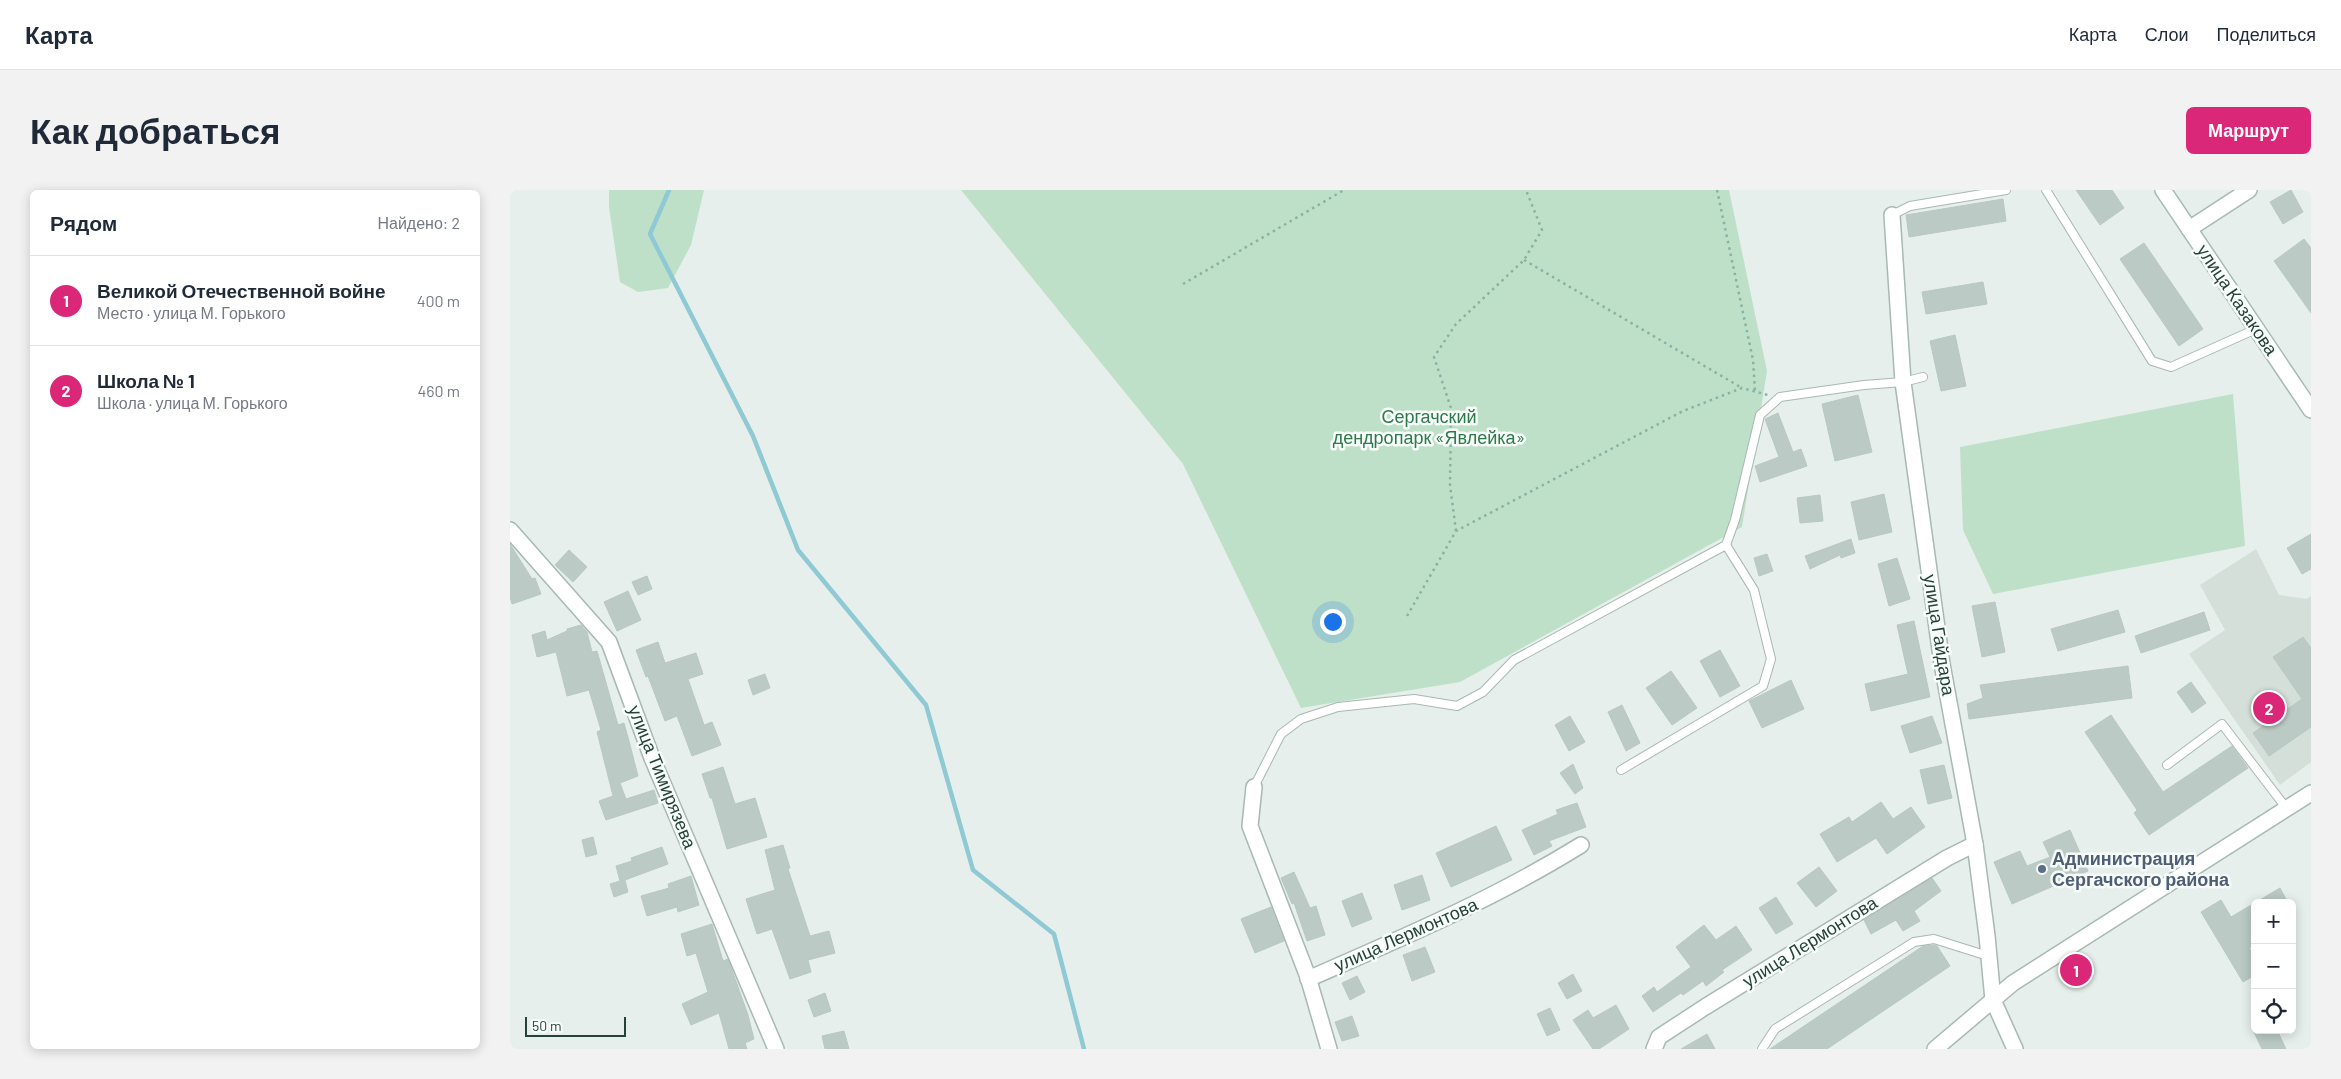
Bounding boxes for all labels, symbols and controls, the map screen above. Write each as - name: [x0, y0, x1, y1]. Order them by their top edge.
- text: Карта: [25, 20, 93, 49]
- text: Карта: [2069, 23, 2117, 45]
- text: Слои: [2145, 23, 2189, 45]
- text: Поделиться: [2217, 23, 2316, 45]
- button: Маршрут: [2186, 107, 2311, 154]
- text: Как добраться: [30, 109, 280, 151]
- text: Рядом: [50, 210, 117, 235]
- text: Найдено: 2: [377, 213, 460, 232]
- street label: улица Казакова: [2193, 240, 2284, 360]
- text: Великой Отечественной войне: [97, 279, 386, 302]
- text: 1: [63, 291, 69, 310]
- text: 400 m: [417, 291, 460, 310]
- text: Место · улица М. Горького: [97, 303, 286, 322]
- text: Школа № 1: [97, 369, 195, 392]
- text: 2: [62, 381, 70, 400]
- text: 460 m: [417, 381, 460, 400]
- text: Школа · улица М. Горького: [97, 393, 288, 412]
- park label: Сергачский дендропарк «Явлейка»: [1333, 405, 1525, 448]
- street label: улица Гайдара: [1920, 573, 1961, 698]
- your location: [1320, 609, 1346, 635]
- pin: 2: [2253, 689, 2285, 727]
- street label: улица Тимирязева: [624, 702, 702, 852]
- place label: Администрация Сергачского района: [2052, 847, 2230, 890]
- marker: Администрация Сергачского района: [2036, 863, 2048, 875]
- street label: улица Лермонтова: [1738, 890, 1882, 991]
- street label: улица Лермонтова: [1330, 892, 1482, 976]
- map controls: [2251, 899, 2296, 1034]
- button: +: [2251, 899, 2296, 944]
- button: −: [2251, 944, 2296, 989]
- pin: 1: [2060, 951, 2092, 989]
- button: locate: [2251, 989, 2296, 1034]
- scale bar: [525, 1014, 626, 1037]
- text: 50 m: [532, 1017, 561, 1034]

